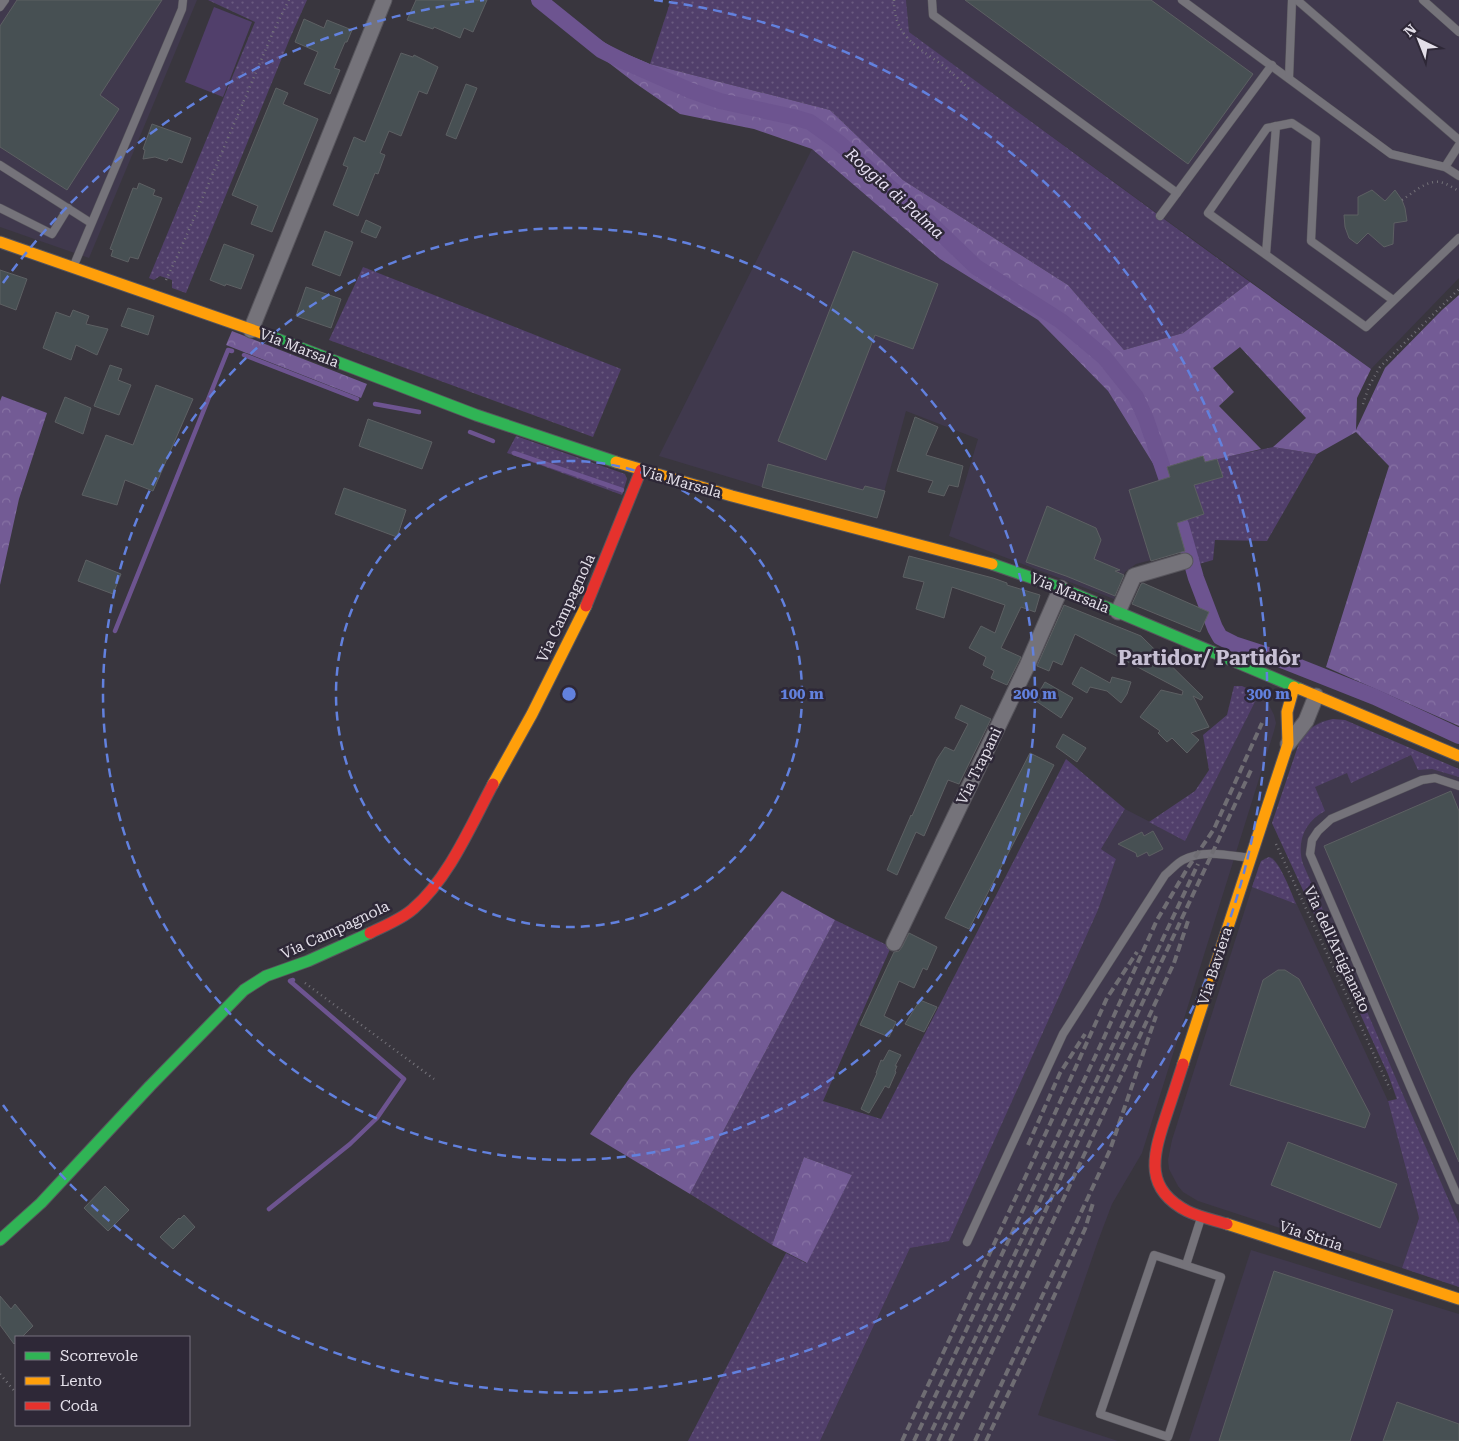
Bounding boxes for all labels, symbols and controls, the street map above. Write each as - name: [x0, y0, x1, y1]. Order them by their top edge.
- north arrow: [1394, 15, 1444, 65]
- text: N: [1401, 21, 1420, 40]
- water label: Roggia di Palma: [841, 144, 948, 243]
- street label: Via Marsala: [257, 325, 341, 371]
- street label: Via Marsala: [638, 462, 724, 502]
- street label: Via Campagnola: [533, 551, 599, 665]
- street label: Via Marsala: [1028, 569, 1112, 617]
- district label: Partidor/ Partidôr: [1118, 646, 1300, 670]
- centre of rings: [560, 685, 578, 703]
- text: 100 m: [780, 685, 824, 703]
- text: 200 m: [1013, 685, 1057, 703]
- text: 300 m: [1246, 685, 1290, 703]
- street label: Via Trapani: [953, 724, 1005, 807]
- street label: Via dell'Artigianato: [1300, 883, 1374, 1015]
- street label: Via Campagnola: [278, 897, 392, 963]
- street label: Via Baviera: [1194, 925, 1236, 1007]
- street label: Via Stiria: [1277, 1217, 1345, 1255]
- legend: [15, 1336, 190, 1426]
- text: Scorrevole: [60, 1347, 138, 1365]
- text: Lento: [60, 1372, 102, 1390]
- text: Coda: [60, 1397, 98, 1415]

